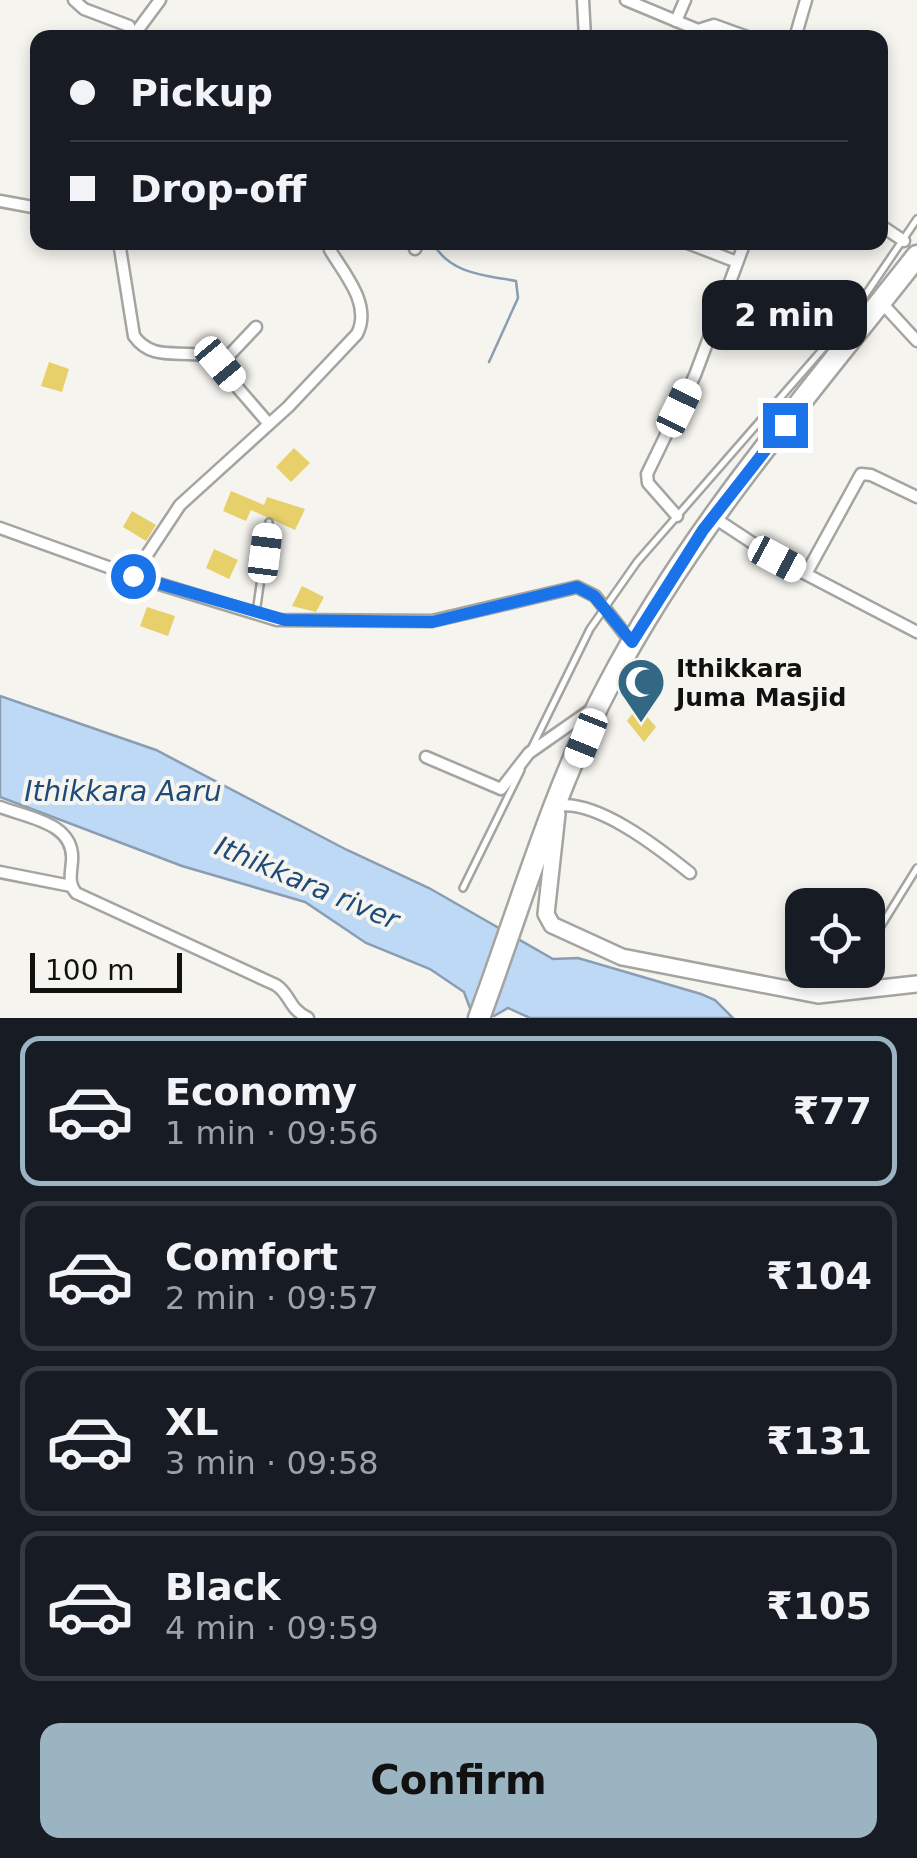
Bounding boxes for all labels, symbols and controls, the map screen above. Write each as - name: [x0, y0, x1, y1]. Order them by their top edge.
- text: Pickup: [130, 71, 273, 115]
- text: Drop-off: [130, 167, 306, 211]
- callout: 2 min: [702, 280, 868, 350]
- text: 2 min: [734, 296, 835, 334]
- car: [189, 331, 251, 397]
- car: [652, 374, 706, 442]
- route end: [763, 403, 808, 448]
- car: [246, 521, 284, 585]
- car: [743, 532, 811, 586]
- route start: [111, 554, 156, 599]
- place label: Ithikkara Juma Masjid: [674, 654, 846, 712]
- mosque icon: Ithikkara Juma Masjid: [615, 656, 667, 724]
- car: [561, 705, 611, 771]
- water label: Ithikkara Aaru: [24, 775, 222, 808]
- water label: Ithikkara river: [210, 829, 405, 937]
- map controls: [785, 888, 885, 988]
- button: locate: [785, 888, 885, 988]
- scale bar: [30, 948, 182, 993]
- text: 100 m: [45, 954, 135, 987]
- icon: car: [45, 1066, 135, 1156]
- text: Economy: [165, 1070, 357, 1114]
- text: ₹77: [793, 1089, 872, 1133]
- text: 1 min · 09:56: [165, 1114, 379, 1152]
- icon: car: [45, 1231, 135, 1321]
- text: Comfort: [165, 1235, 338, 1279]
- text: ₹104: [766, 1254, 872, 1298]
- text: 2 min · 09:57: [165, 1279, 379, 1317]
- icon: car: [45, 1396, 135, 1486]
- text: XL: [165, 1400, 219, 1444]
- text: ₹131: [766, 1419, 872, 1463]
- text: 3 min · 09:58: [165, 1444, 379, 1482]
- icon: car: [45, 1561, 135, 1651]
- text: Black: [165, 1565, 280, 1609]
- text: ₹105: [766, 1584, 872, 1628]
- text: 4 min · 09:59: [165, 1609, 379, 1647]
- button: Confirm: [40, 1723, 877, 1838]

